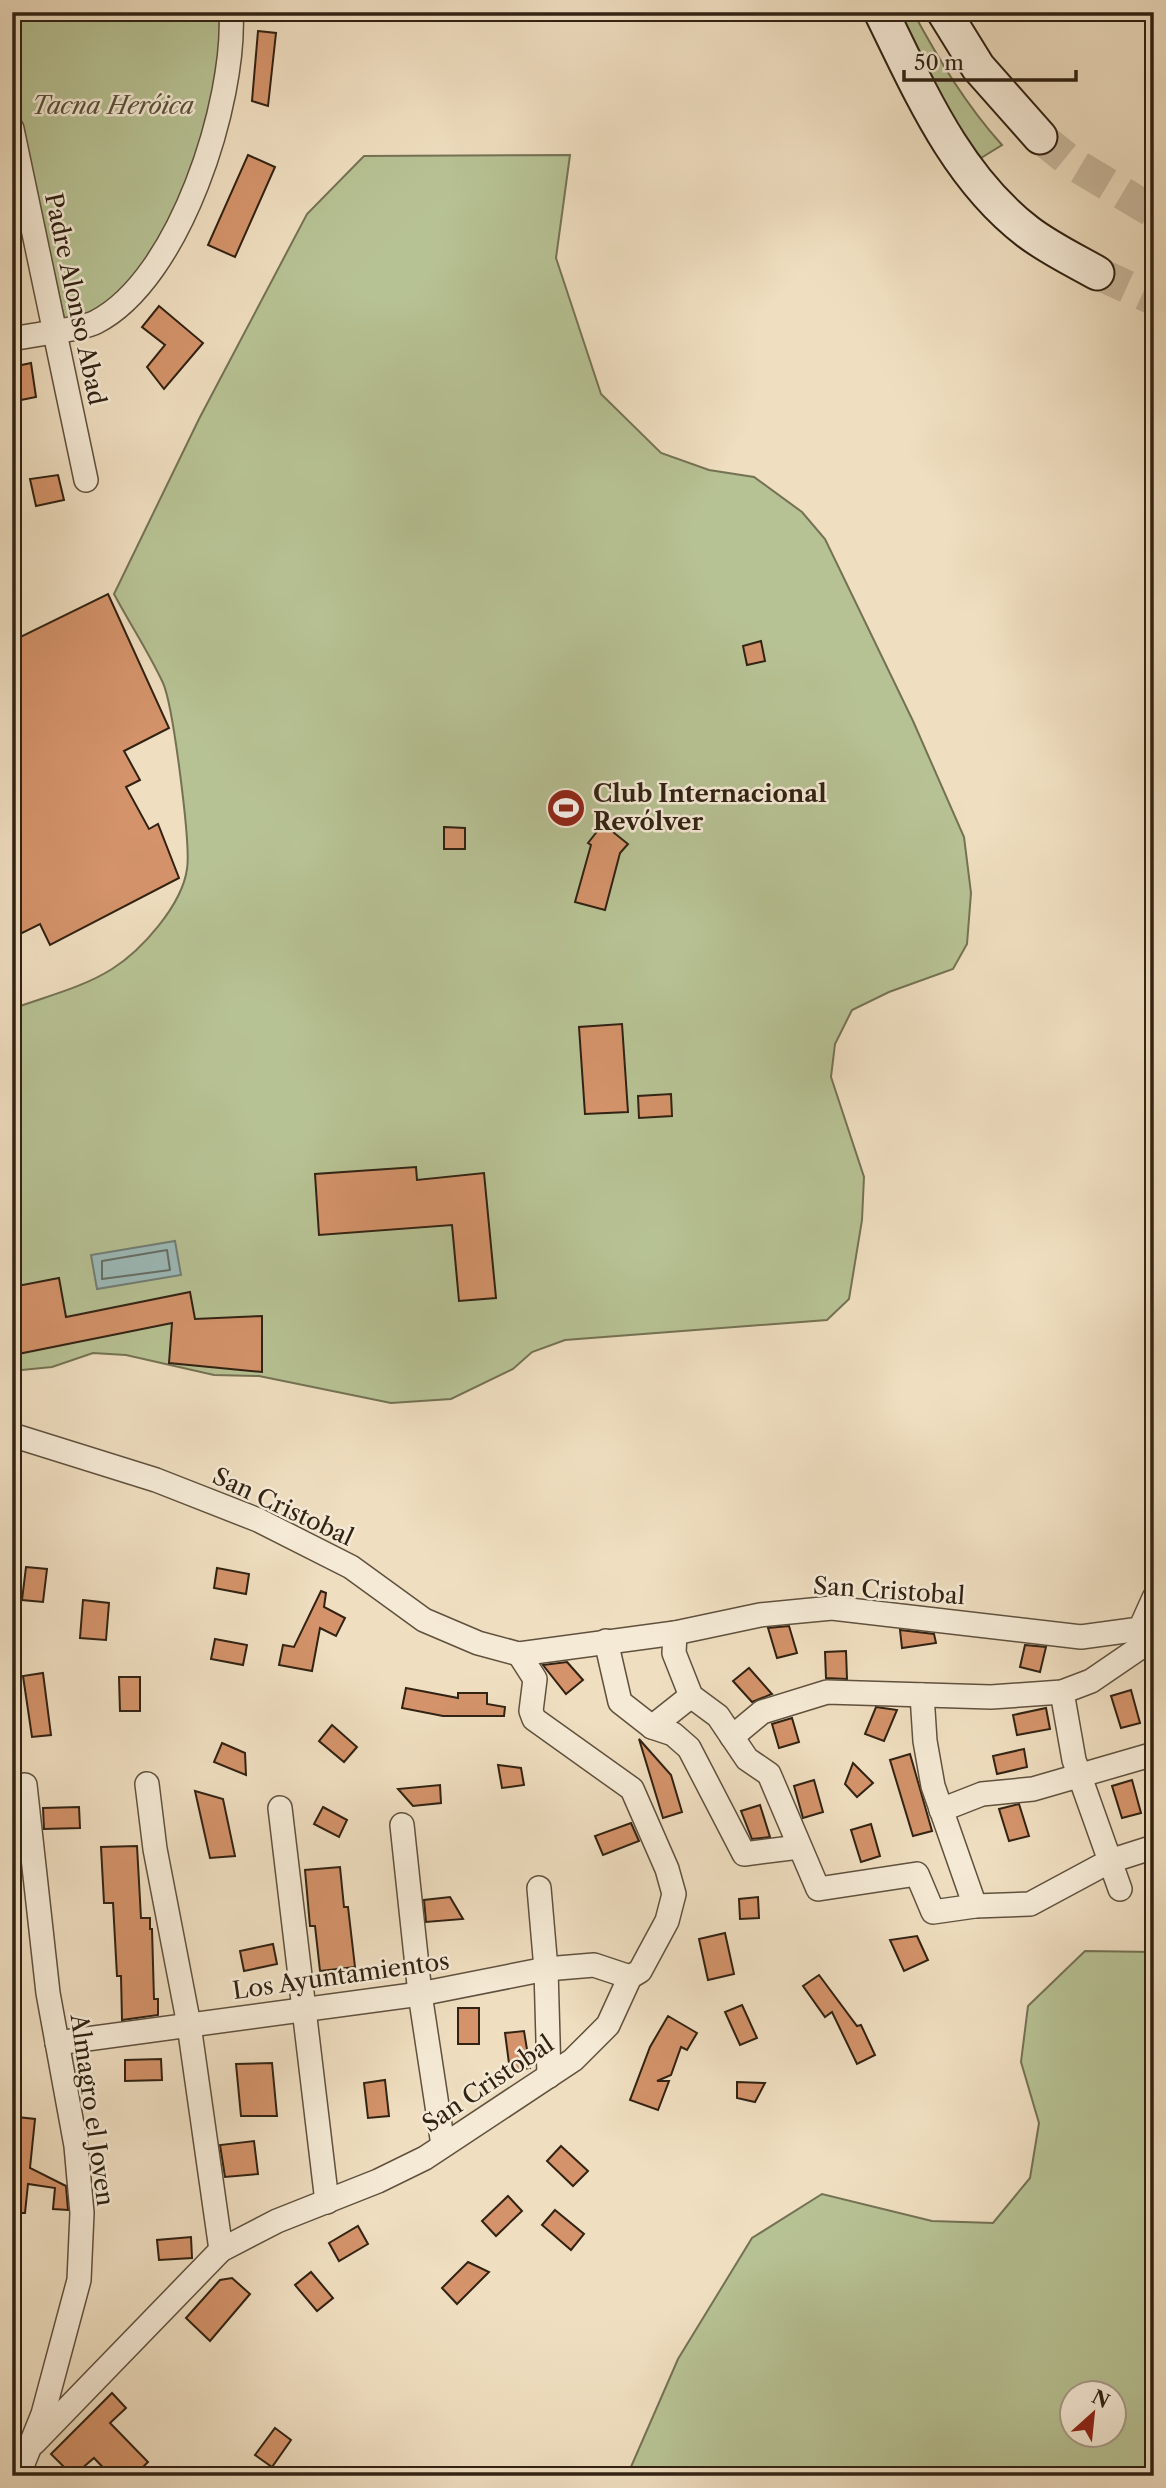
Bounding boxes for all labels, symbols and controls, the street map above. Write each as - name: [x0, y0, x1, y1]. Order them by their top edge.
- scale bar: [904, 38, 1075, 82]
- text: 50 m: [914, 50, 964, 75]
- park label: Tacna Heróica: [32, 91, 194, 120]
- street label: Padre Alonso Abad: [39, 190, 112, 408]
- place label: Club Internacional Revólver: [593, 779, 827, 836]
- sports icon: Club Internacional Revólver: [545, 787, 587, 829]
- street label: San Cristobal: [208, 1461, 358, 1552]
- street label: San Cristobal: [812, 1571, 966, 1610]
- street label: Los Ayuntamientos: [231, 1946, 451, 2005]
- street label: Almagro el Joven: [65, 2011, 120, 2208]
- street label: San Cristobal: [417, 2029, 559, 2138]
- north arrow: [1058, 2380, 1128, 2450]
- text: N: [1088, 2385, 1113, 2413]

